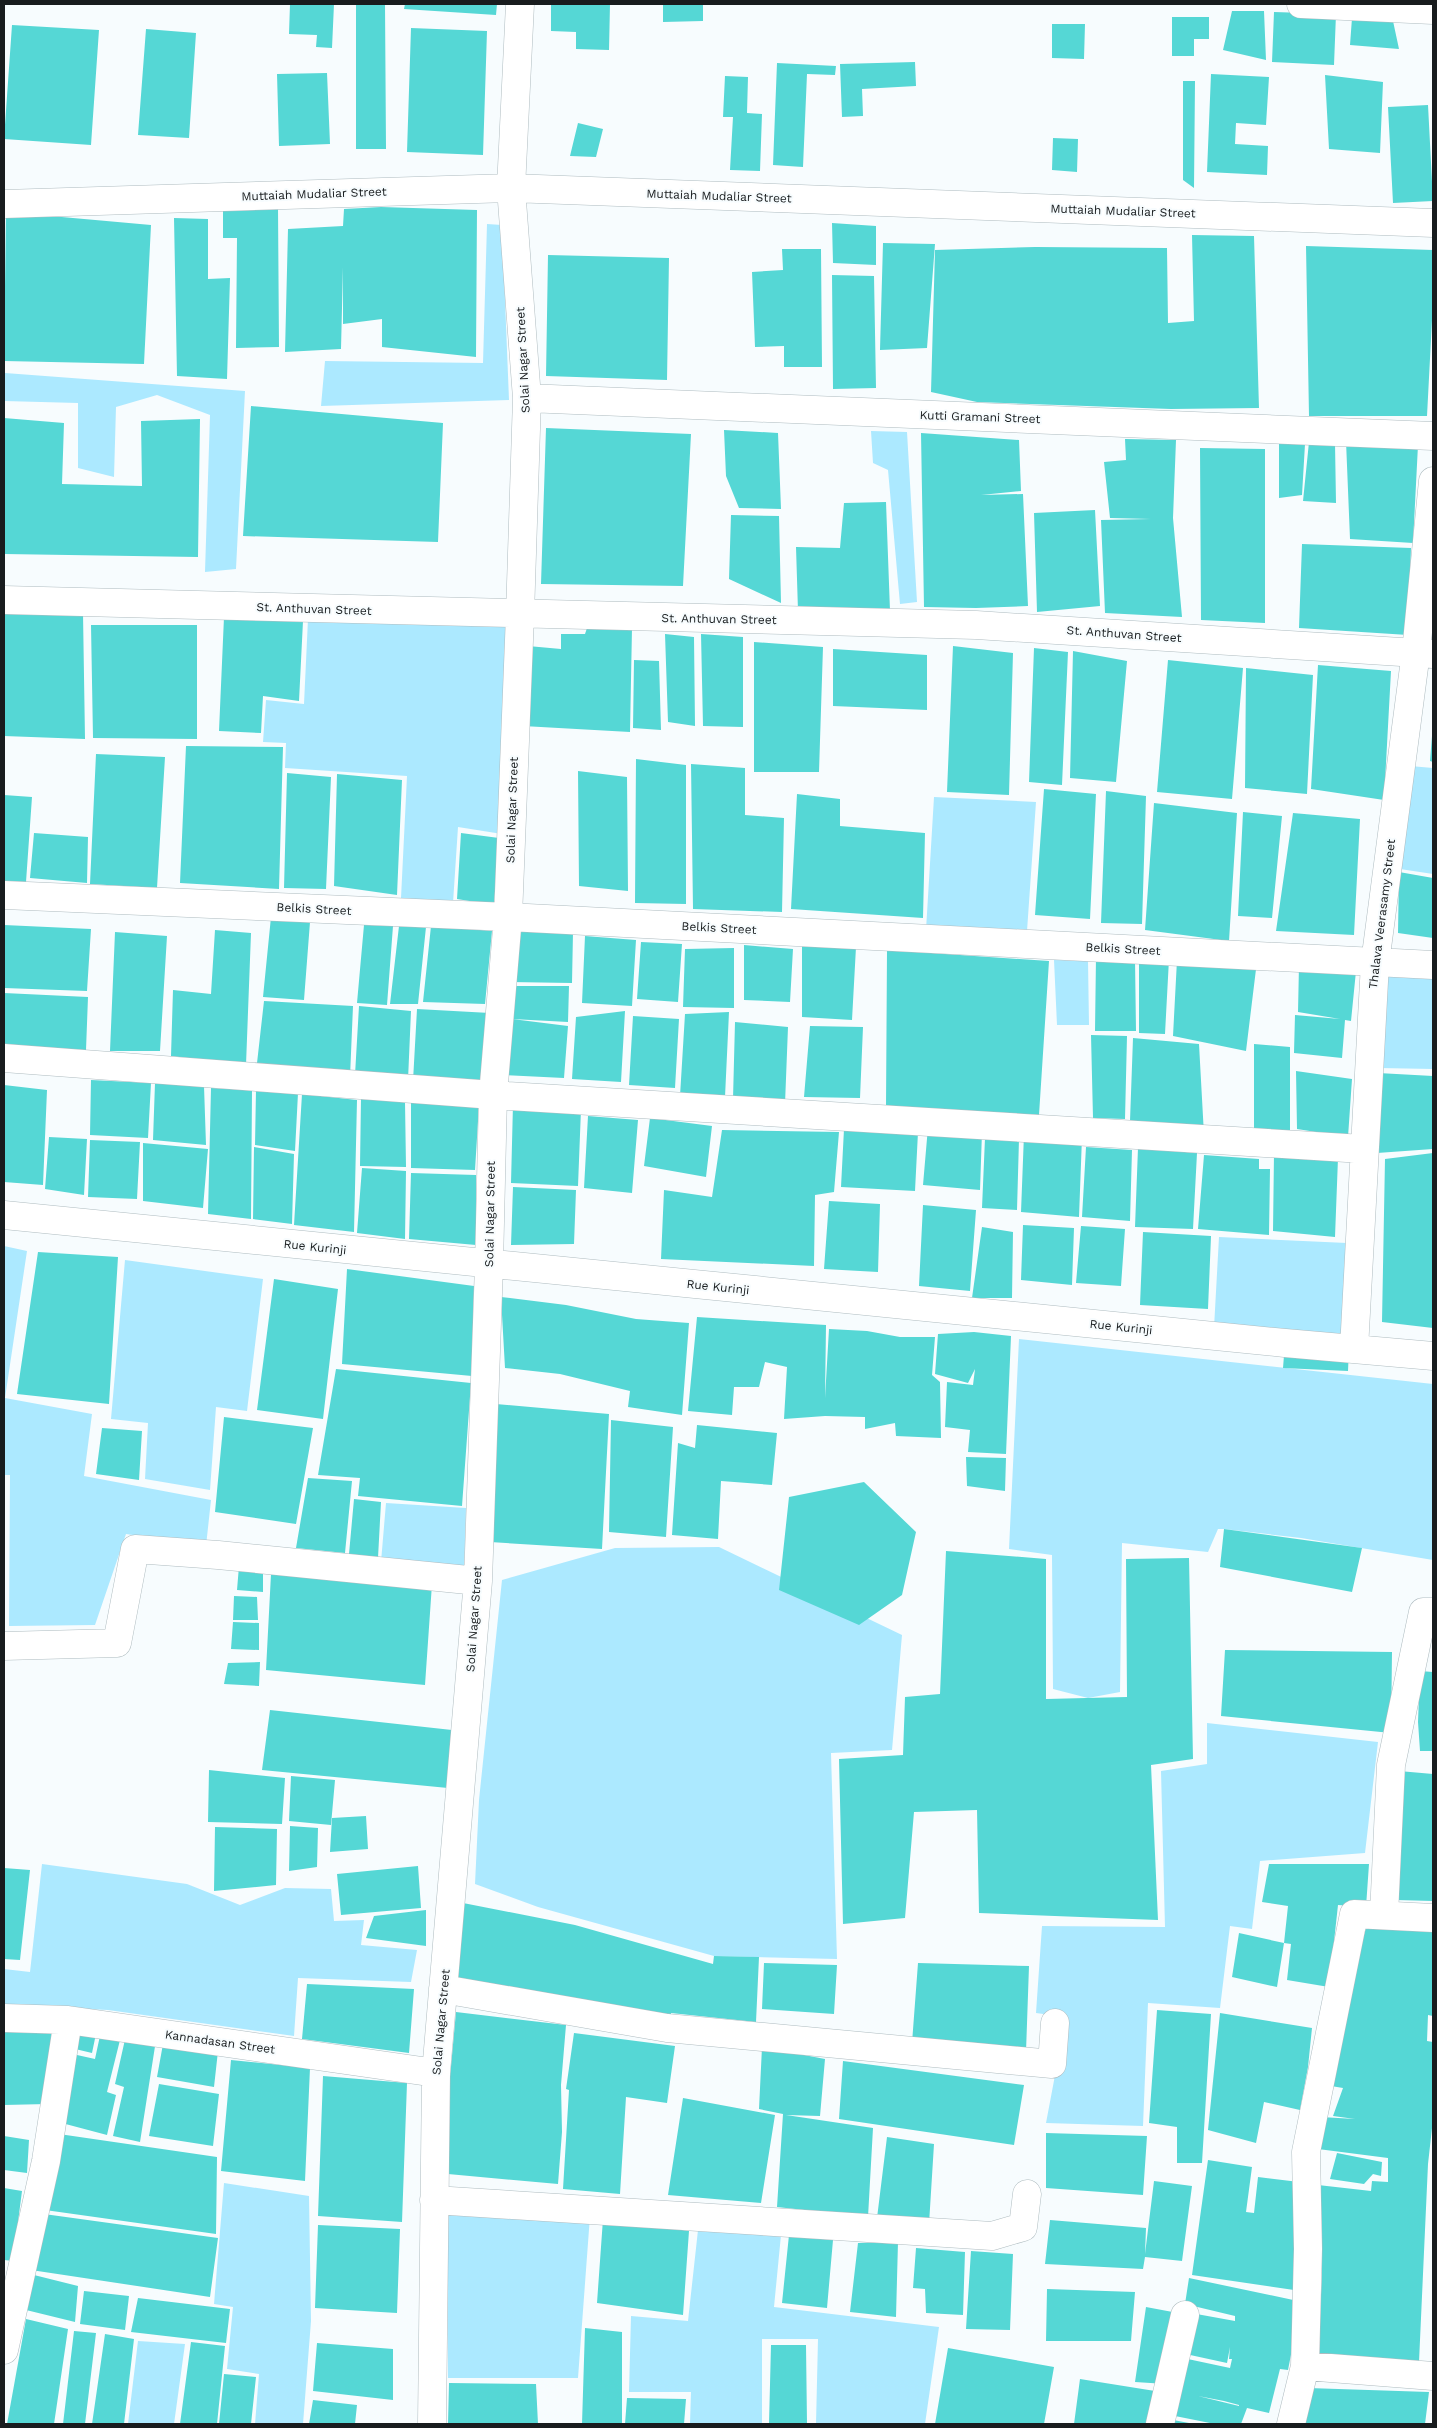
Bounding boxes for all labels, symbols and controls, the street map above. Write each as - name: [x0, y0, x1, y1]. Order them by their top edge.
- street label: Muttaiah Mudaliar Street: [241, 184, 387, 204]
- street label: Muttaiah Mudaliar Street: [646, 186, 792, 206]
- street label: Muttaiah Mudaliar Street: [1050, 201, 1196, 221]
- street label: Solai Nagar Street: [513, 307, 533, 413]
- street label: Kutti Gramani Street: [919, 408, 1041, 426]
- street label: St. Anthuvan Street: [256, 600, 372, 618]
- street label: St. Anthuvan Street: [661, 611, 777, 627]
- street label: St. Anthuvan Street: [1066, 623, 1182, 645]
- street label: Solai Nagar Street: [503, 757, 521, 863]
- street label: Thalava Veerasamy Street: [1366, 838, 1398, 990]
- street label: Belkis Street: [276, 900, 352, 918]
- street label: Belkis Street: [681, 919, 757, 937]
- street label: Belkis Street: [1085, 940, 1161, 958]
- street label: Solai Nagar Street: [482, 1161, 498, 1267]
- street label: Rue Kurinji: [283, 1237, 347, 1257]
- street label: Rue Kurinji: [686, 1277, 750, 1297]
- street label: Rue Kurinji: [1089, 1317, 1153, 1337]
- street label: Solai Nagar Street: [463, 1566, 485, 1672]
- street label: Solai Nagar Street: [429, 1968, 453, 2076]
- street label: Kannadasan Street: [164, 2027, 276, 2057]

